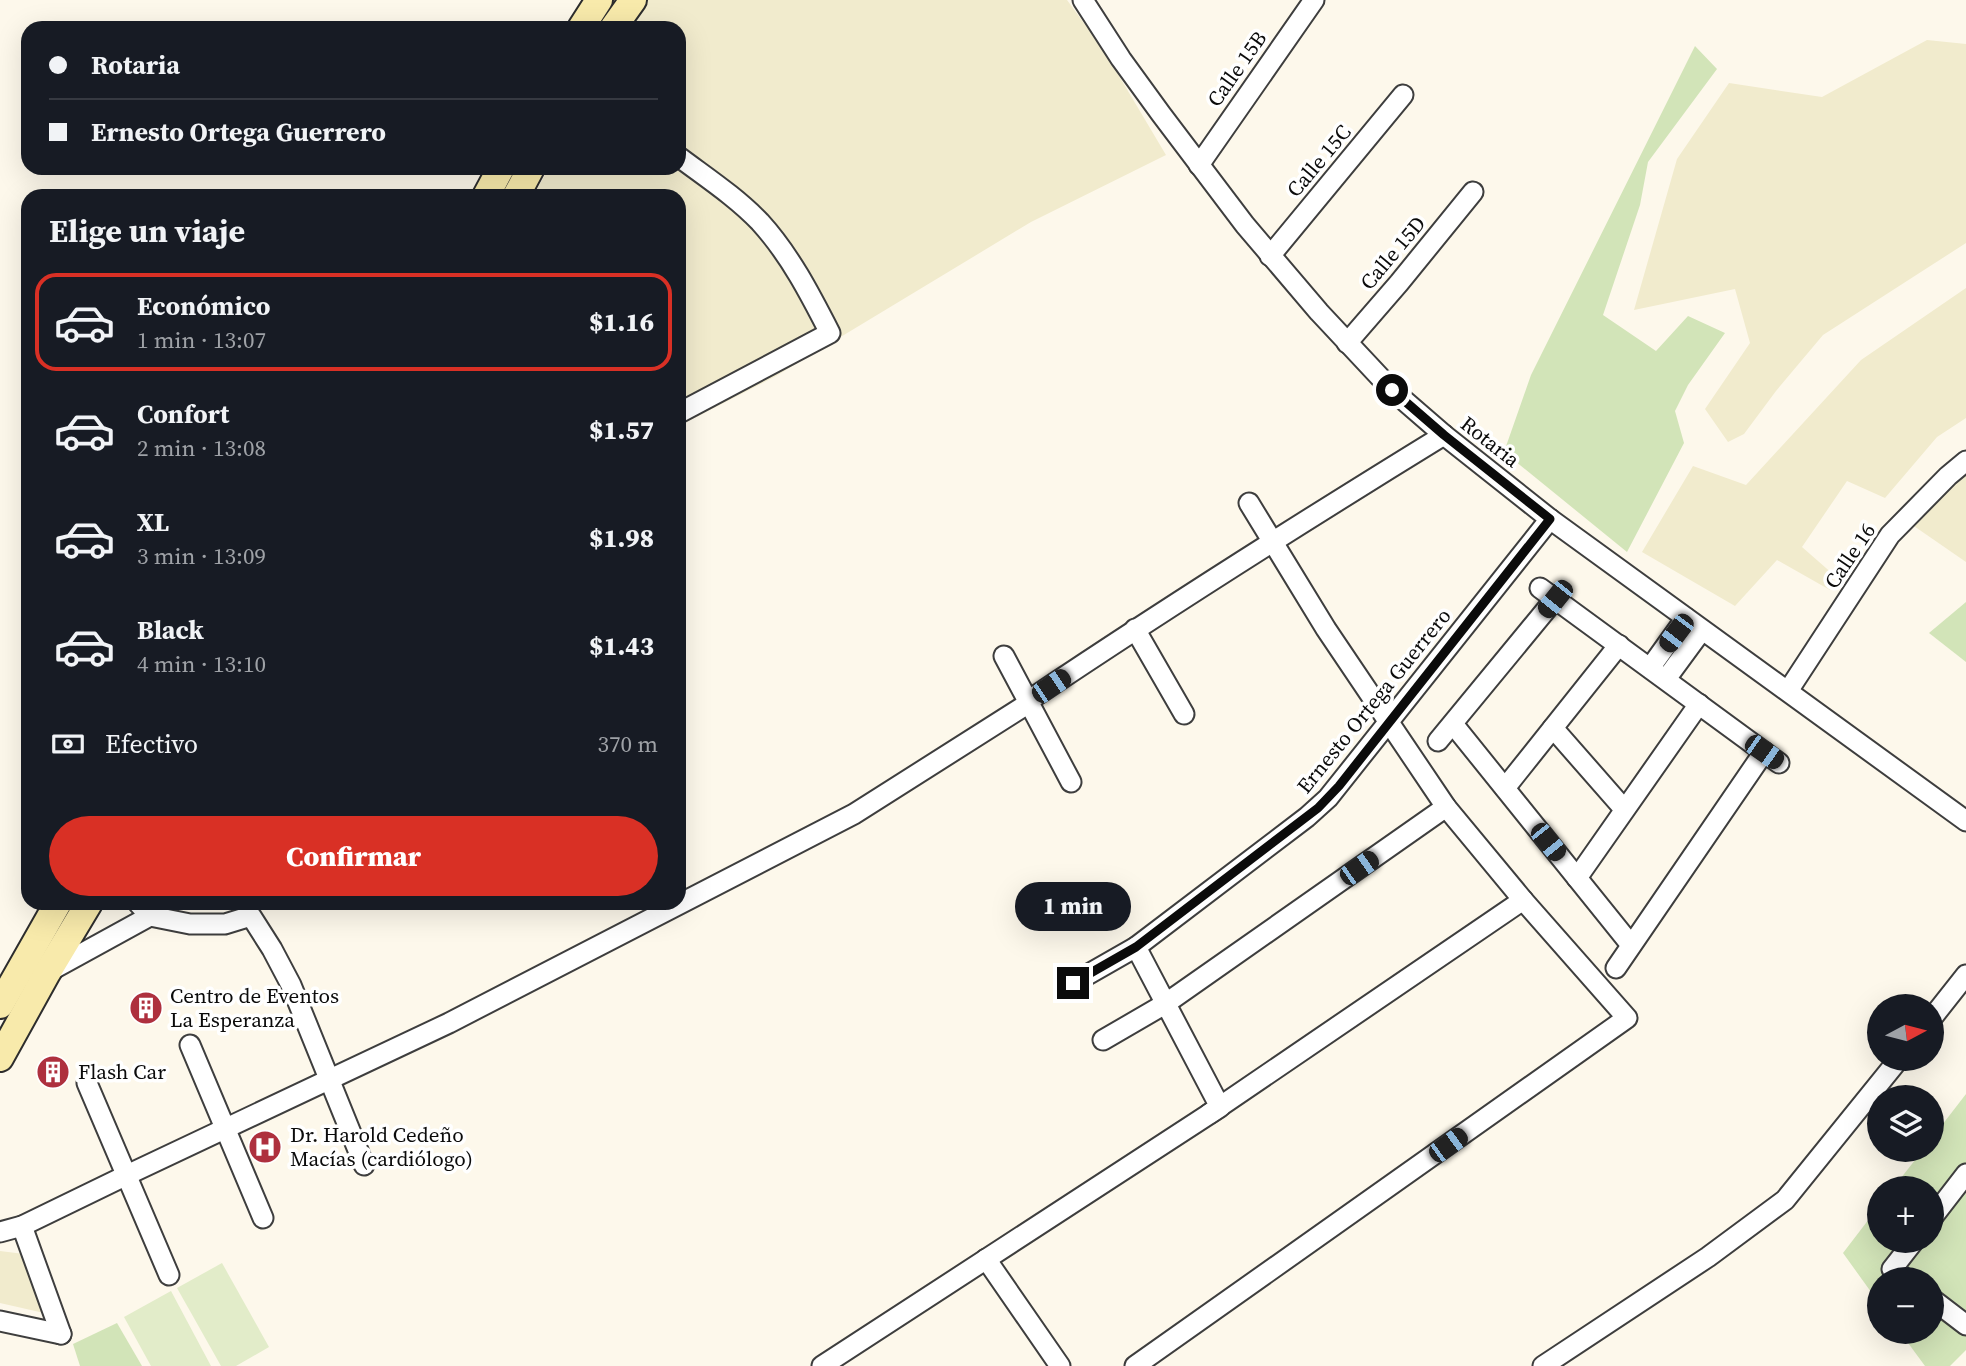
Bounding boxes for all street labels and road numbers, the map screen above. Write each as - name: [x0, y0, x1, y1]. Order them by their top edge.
- street label: Calle 15B: [1200, 25, 1273, 112]
- street label: Calle 15C: [1280, 118, 1357, 203]
- street label: Calle 15D: [1353, 210, 1432, 296]
- street label: Rotaria: [1455, 409, 1526, 474]
- street label: Calle 16: [1817, 517, 1882, 594]
- street label: Ernesto Ortega Guerrero: [1290, 602, 1457, 799]

